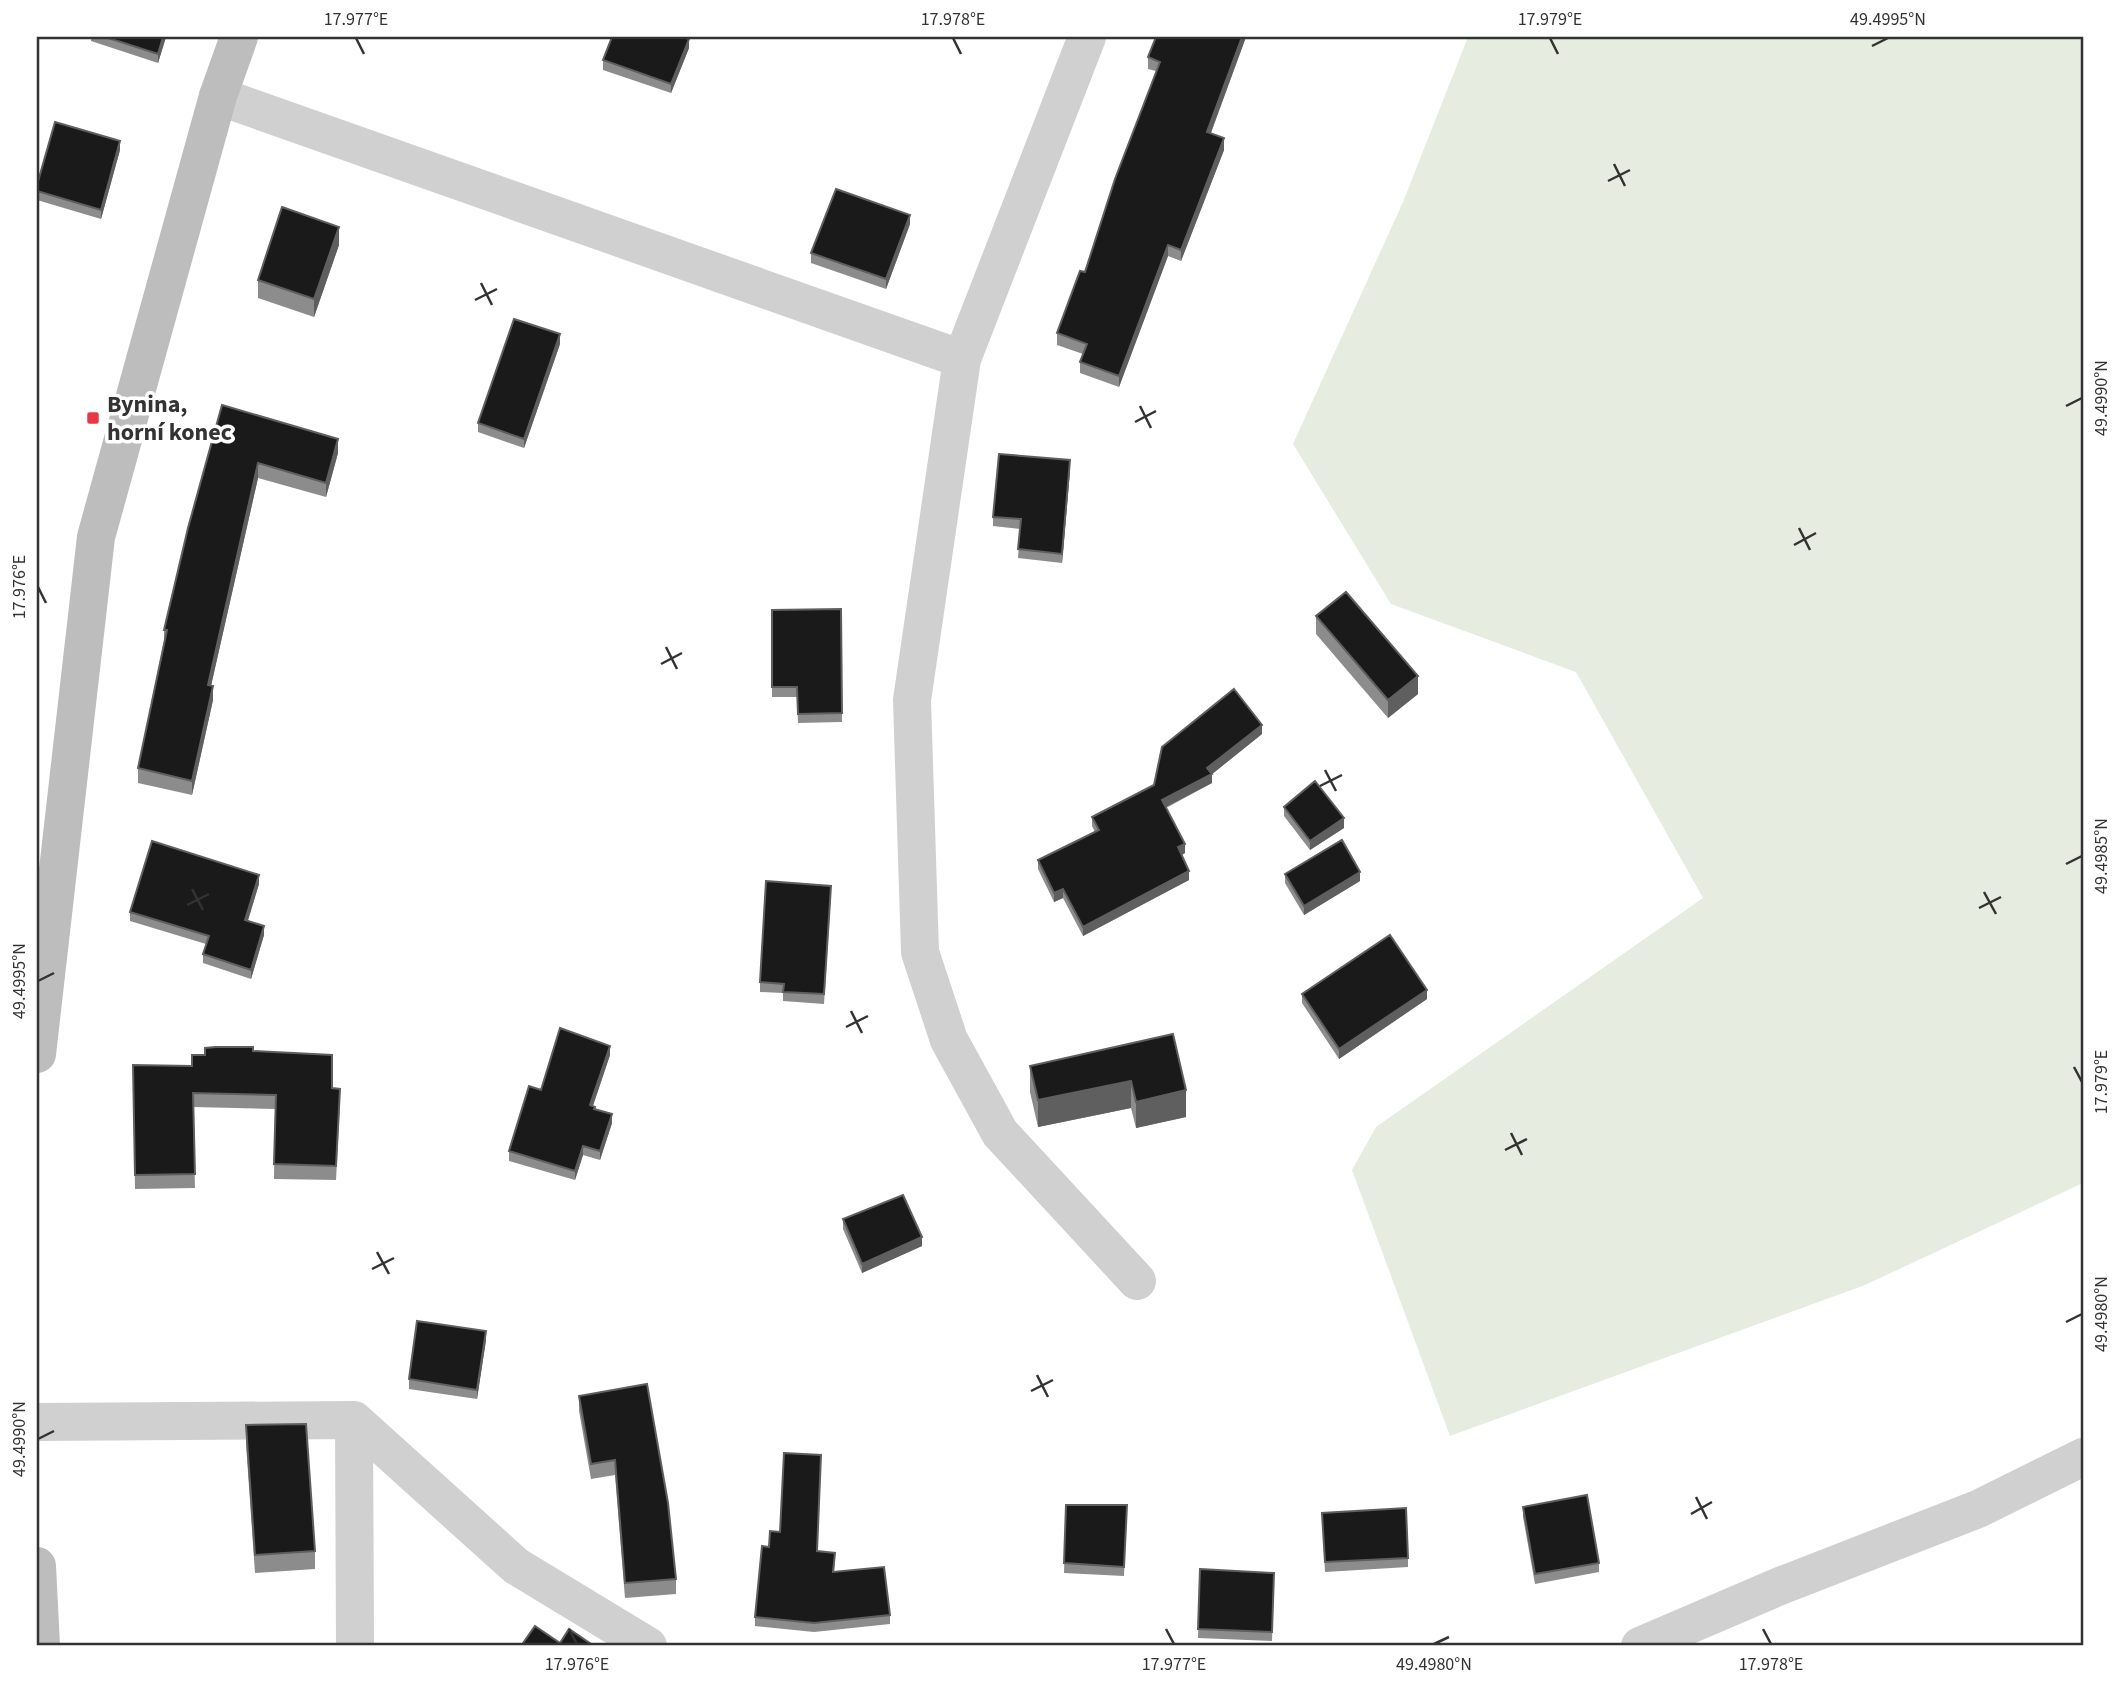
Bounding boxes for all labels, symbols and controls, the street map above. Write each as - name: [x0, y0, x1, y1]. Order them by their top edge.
- text: 17.977°E: [324, 7, 388, 32]
- text: 17.978°E: [921, 7, 985, 32]
- text: 17.979°E: [1518, 7, 1582, 32]
- text: 49.4995°N: [1850, 7, 1926, 32]
- text: 49.4990°N: [2089, 360, 2114, 436]
- place label: Bynina, horní konec: [107, 387, 232, 450]
- marker: Bynina, horní konec: [85, 410, 101, 426]
- text: 17.976°E: [7, 555, 32, 619]
- text: 49.4985°N: [2089, 818, 2114, 894]
- text: 49.4995°N: [7, 943, 32, 1019]
- text: 17.979°E: [2089, 1050, 2114, 1114]
- text: 49.4980°N: [2089, 1276, 2114, 1352]
- text: 49.4990°N: [7, 1401, 32, 1477]
- text: 17.976°E: [545, 1652, 609, 1677]
- text: 17.977°E: [1142, 1652, 1206, 1677]
- text: 49.4980°N: [1396, 1652, 1472, 1677]
- text: 17.978°E: [1739, 1652, 1803, 1677]

